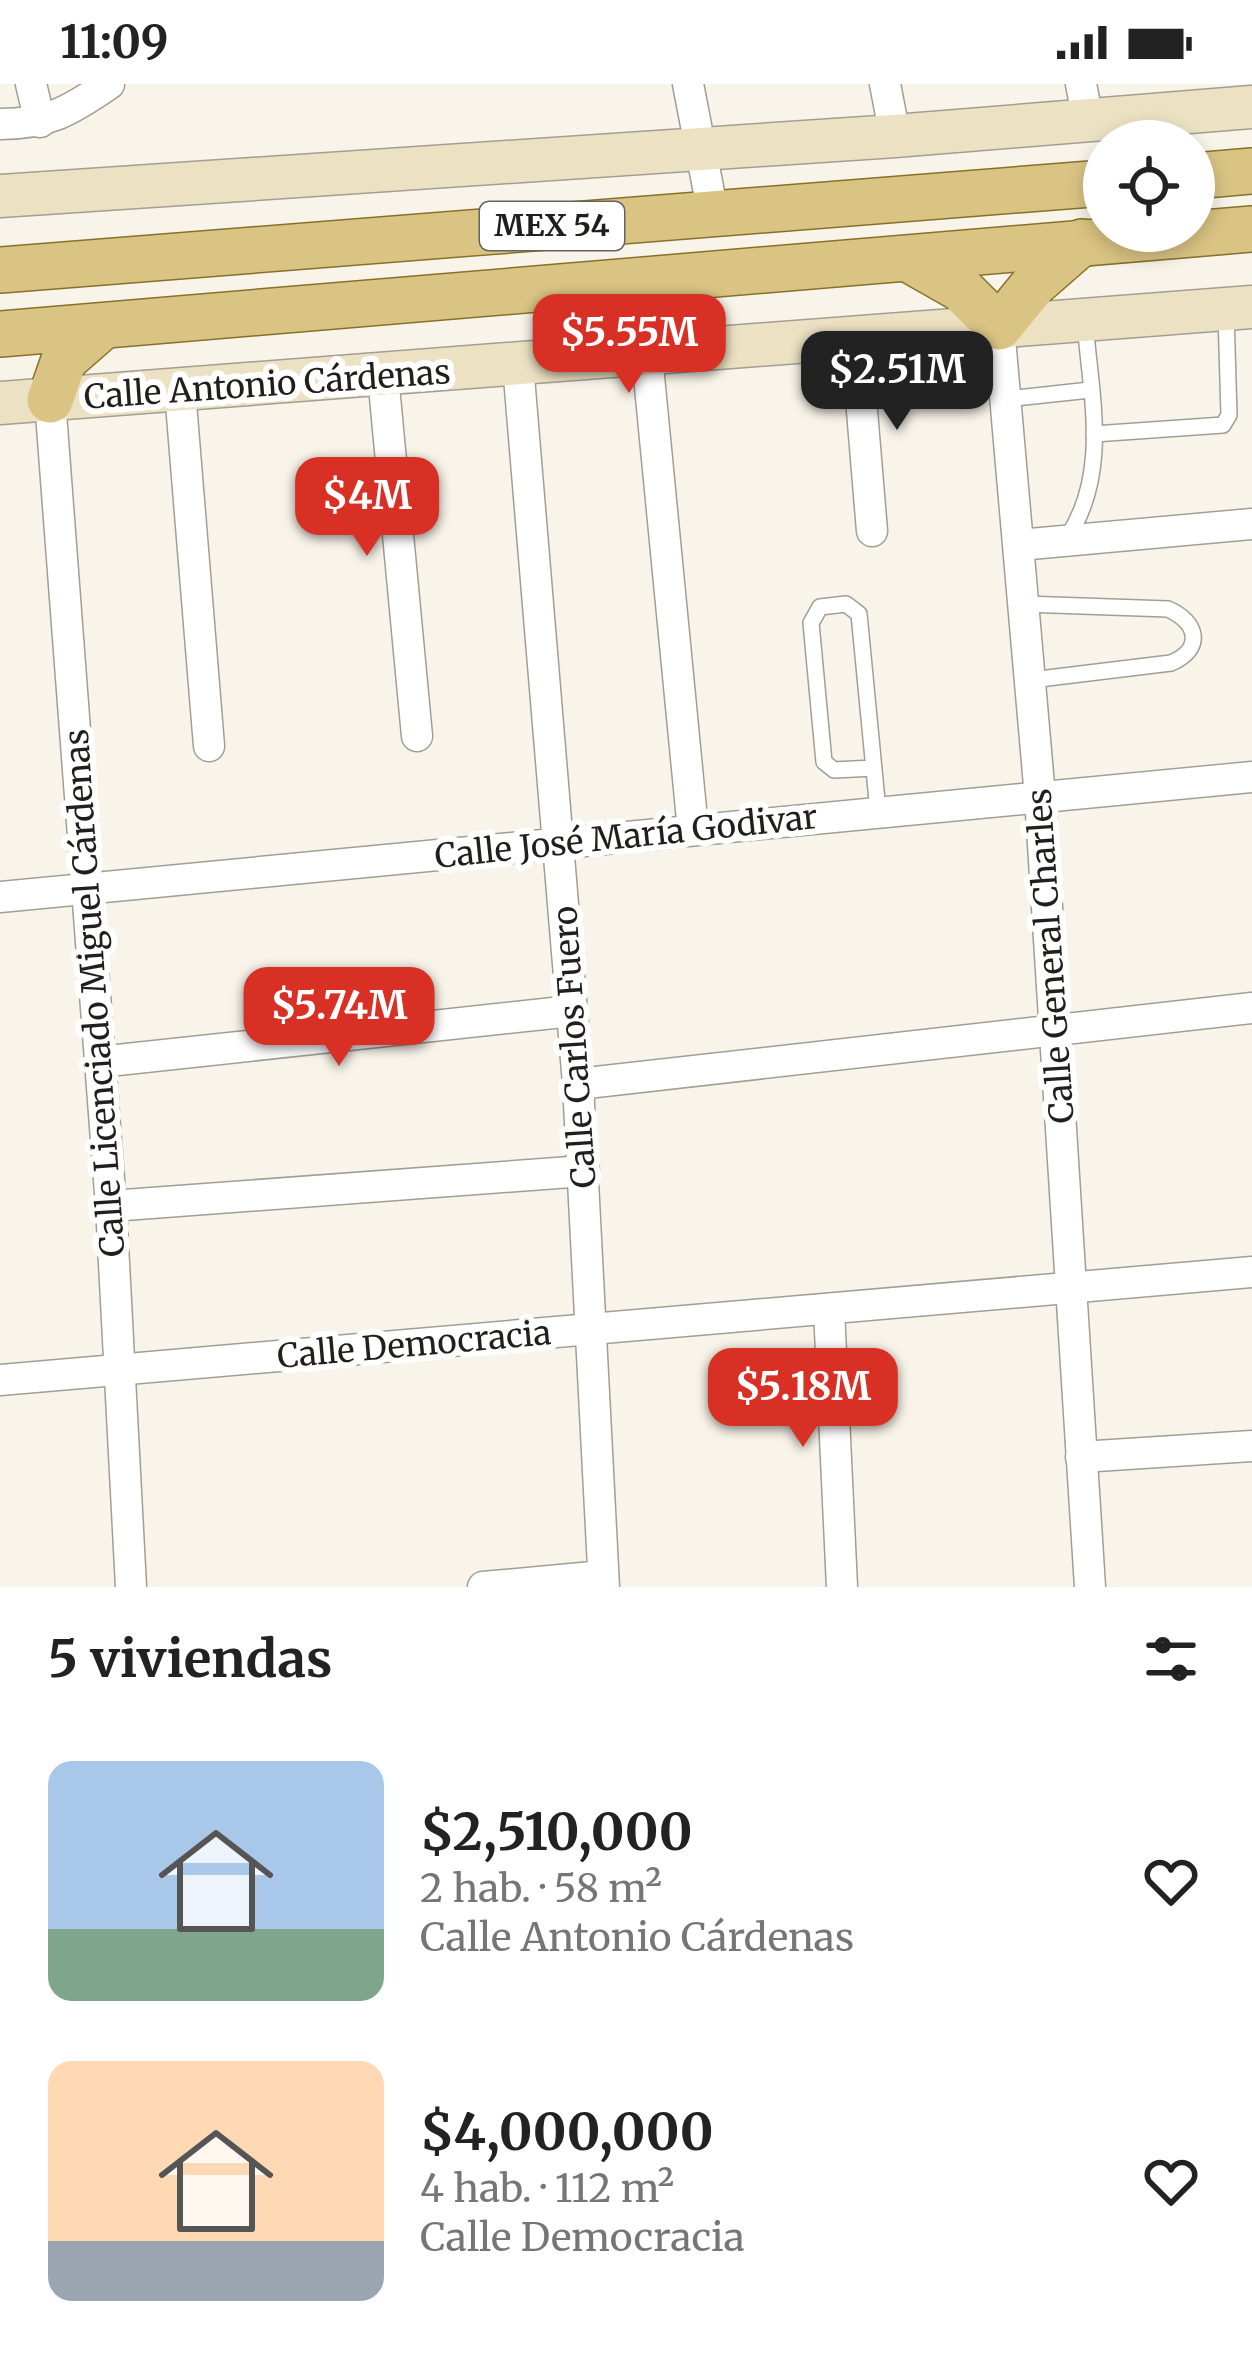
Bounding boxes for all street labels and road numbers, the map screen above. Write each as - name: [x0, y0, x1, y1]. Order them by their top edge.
- road number: MEX 54: [480, 202, 624, 250]
- street label: Calle Antonio Cárdenas: [82, 351, 452, 418]
- street label: Calle Licenciado Miguel Cárdenas: [56, 728, 133, 1258]
- street label: Calle General Charles: [1018, 787, 1083, 1125]
- street label: Calle José María Godivar: [433, 796, 820, 877]
- street label: Calle Carlos Fuero: [544, 905, 605, 1189]
- street label: Calle Democracia: [275, 1312, 553, 1377]

